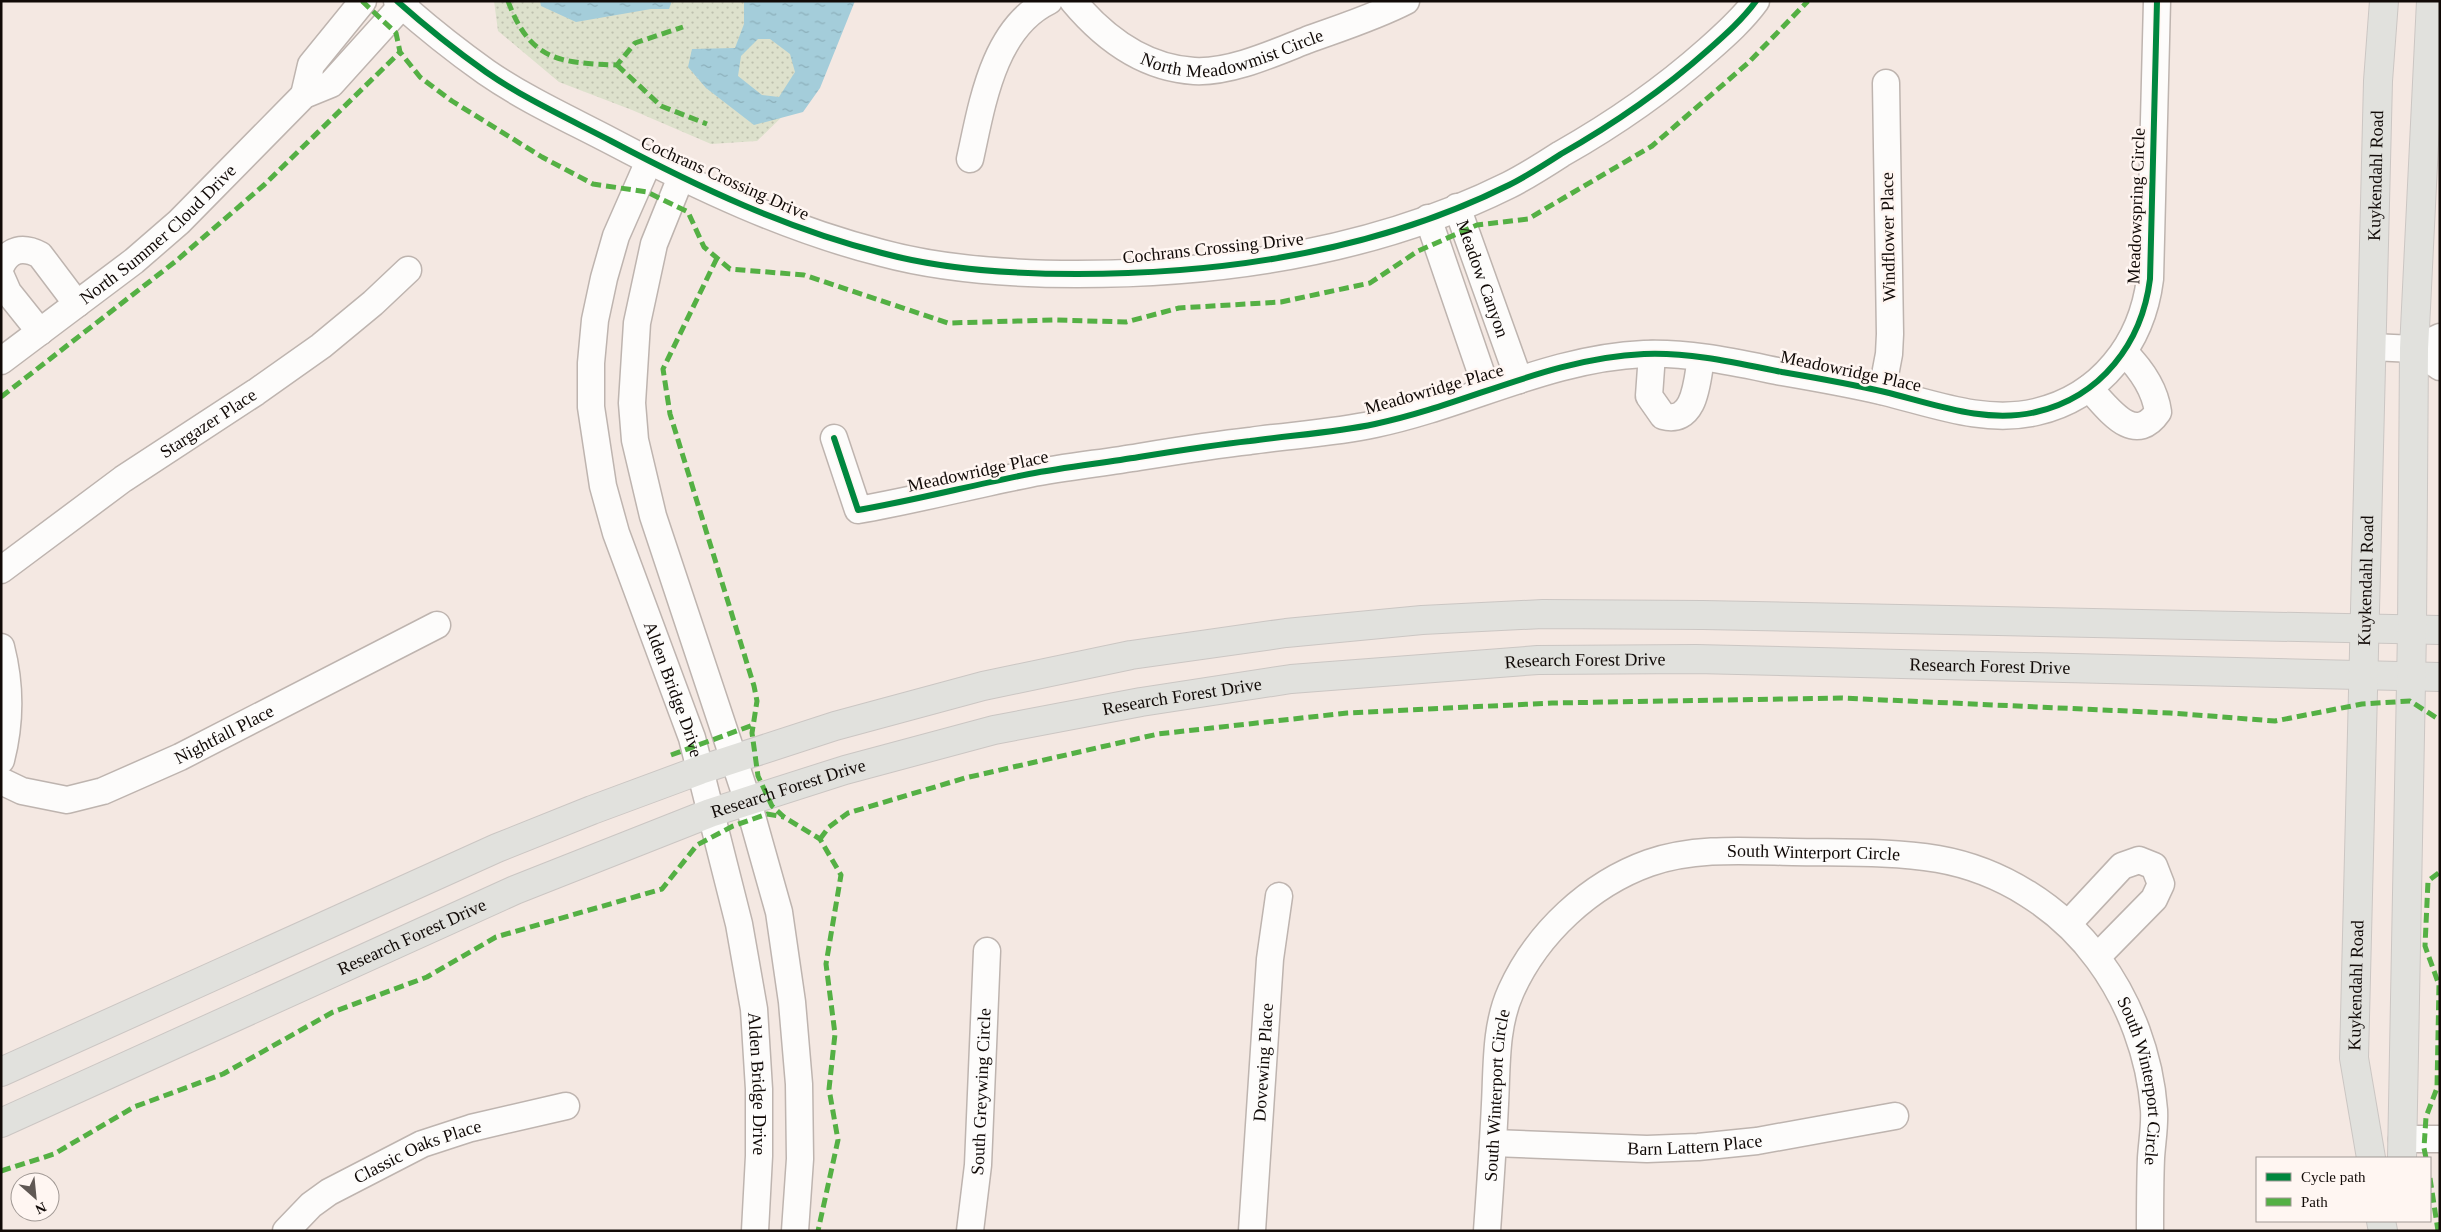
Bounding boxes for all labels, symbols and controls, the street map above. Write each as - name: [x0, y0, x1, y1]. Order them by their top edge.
- street label: North Meadowmist Circle: [1138, 25, 1326, 81]
- street label: Kuykendahl Road: [2364, 110, 2387, 241]
- street label: Meadowspring Circle: [2123, 127, 2149, 285]
- street label: Cochrans Crossing Drive: [638, 132, 812, 224]
- street label: North Summer Cloud Drive: [76, 160, 240, 308]
- street label: Windflower Place: [1877, 172, 1899, 302]
- street label: Meadow Canyon: [1452, 217, 1513, 340]
- street label: Cochrans Crossing Drive: [1121, 229, 1305, 267]
- street label: Meadowridge Place: [1779, 346, 1923, 396]
- street label: Meadowridge Place: [1362, 360, 1506, 418]
- street label: Stargazer Place: [156, 384, 260, 462]
- street label: Meadowridge Place: [906, 446, 1050, 496]
- street label: Kuykendahl Road: [2354, 515, 2377, 646]
- street label: Alden Bridge Drive: [640, 619, 706, 759]
- street label: Research Forest Drive: [1504, 649, 1666, 673]
- street label: Research Forest Drive: [1909, 654, 2071, 678]
- street label: Research Forest Drive: [1101, 674, 1263, 719]
- street label: Nightfall Place: [171, 701, 277, 768]
- street label: Research Forest Drive: [708, 755, 868, 822]
- street label: South Winterport Circle: [1727, 841, 1901, 864]
- street label: Research Forest Drive: [334, 894, 489, 979]
- street label: Kuykendahl Road: [2344, 920, 2367, 1051]
- street label: South Winterport Circle: [2113, 993, 2164, 1166]
- street label: Dovewing Place: [1249, 1003, 1277, 1122]
- street label: South Winterport Circle: [1480, 1007, 1514, 1182]
- street label: South Greywing Circle: [967, 1008, 995, 1176]
- street label: Alden Bridge Drive: [744, 1012, 769, 1155]
- street label: Classic Oaks Place: [350, 1116, 483, 1188]
- street label: Barn Lattern Place: [1627, 1130, 1764, 1159]
- legend: [2256, 1157, 2431, 1222]
- text: Cycle path: [2301, 1169, 2366, 1185]
- north arrow: [10, 1172, 60, 1222]
- text: Path: [2301, 1194, 2328, 1210]
- text: N: [33, 1199, 49, 1217]

